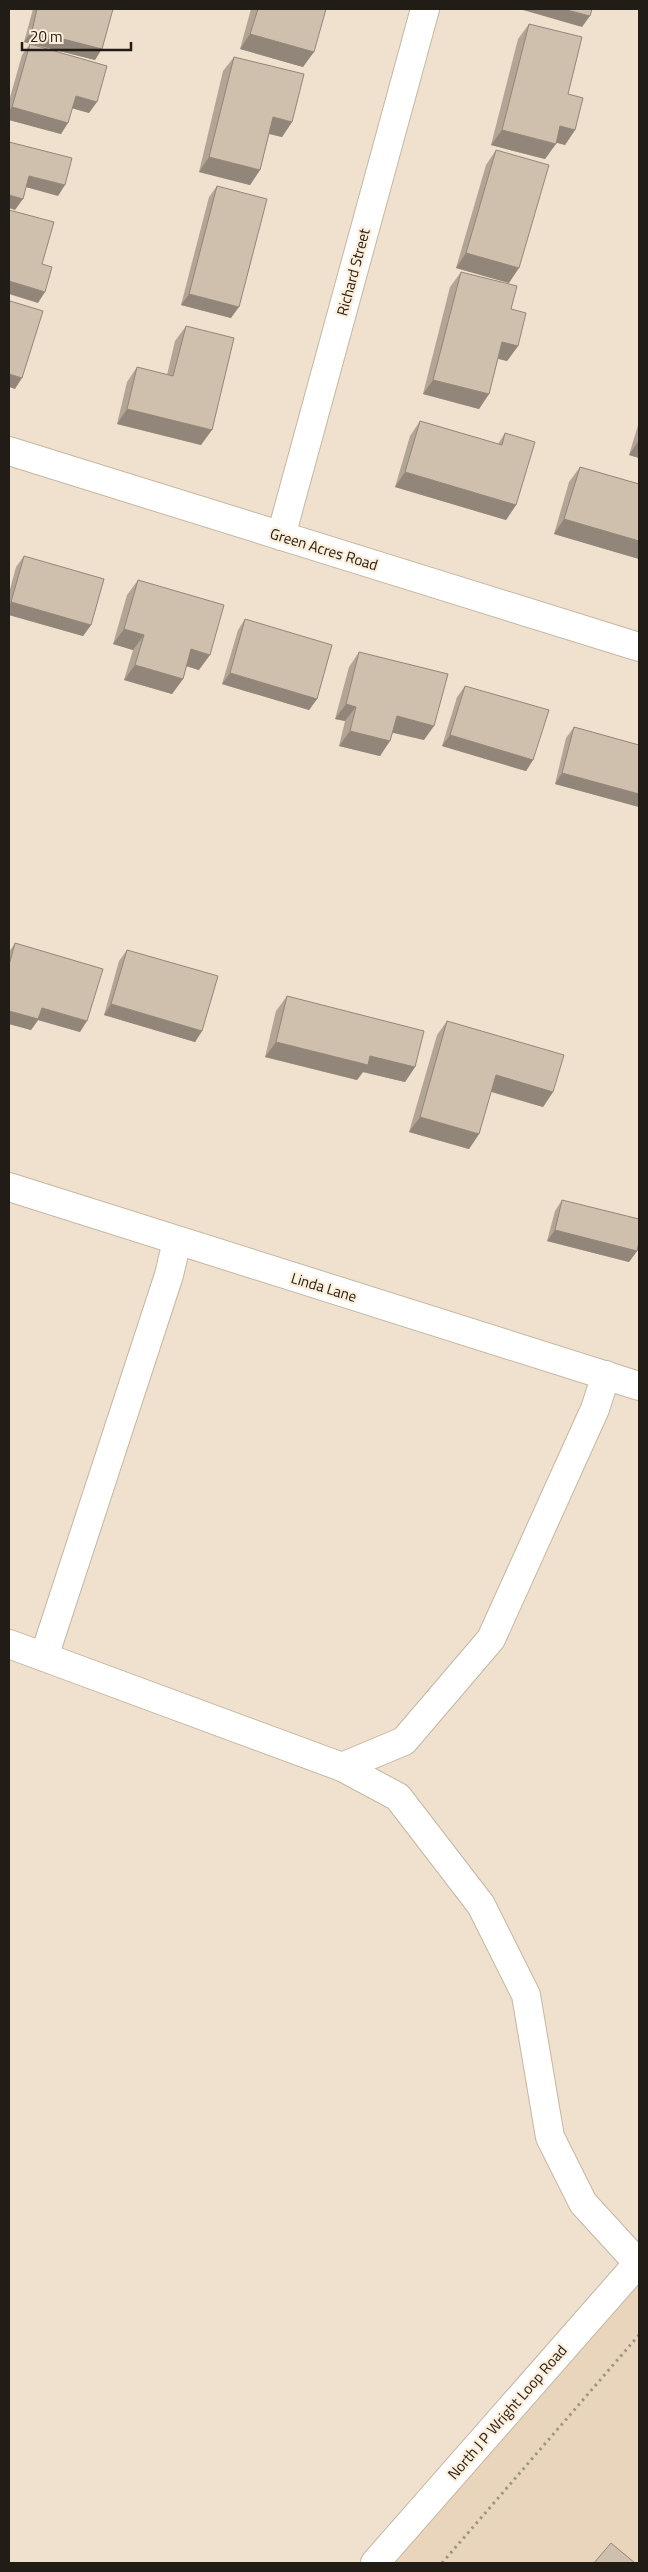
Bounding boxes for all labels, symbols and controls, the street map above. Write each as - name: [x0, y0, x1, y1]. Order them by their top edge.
- scale bar: [22, 20, 131, 52]
- text: 20 m: [30, 25, 63, 48]
- street label: Richard Street: [330, 225, 376, 318]
- street label: Green Acres Road: [267, 522, 381, 576]
- street label: Linda Lane: [288, 1266, 360, 1308]
- street label: North J P Wright Loop Road: [442, 2340, 572, 2484]

